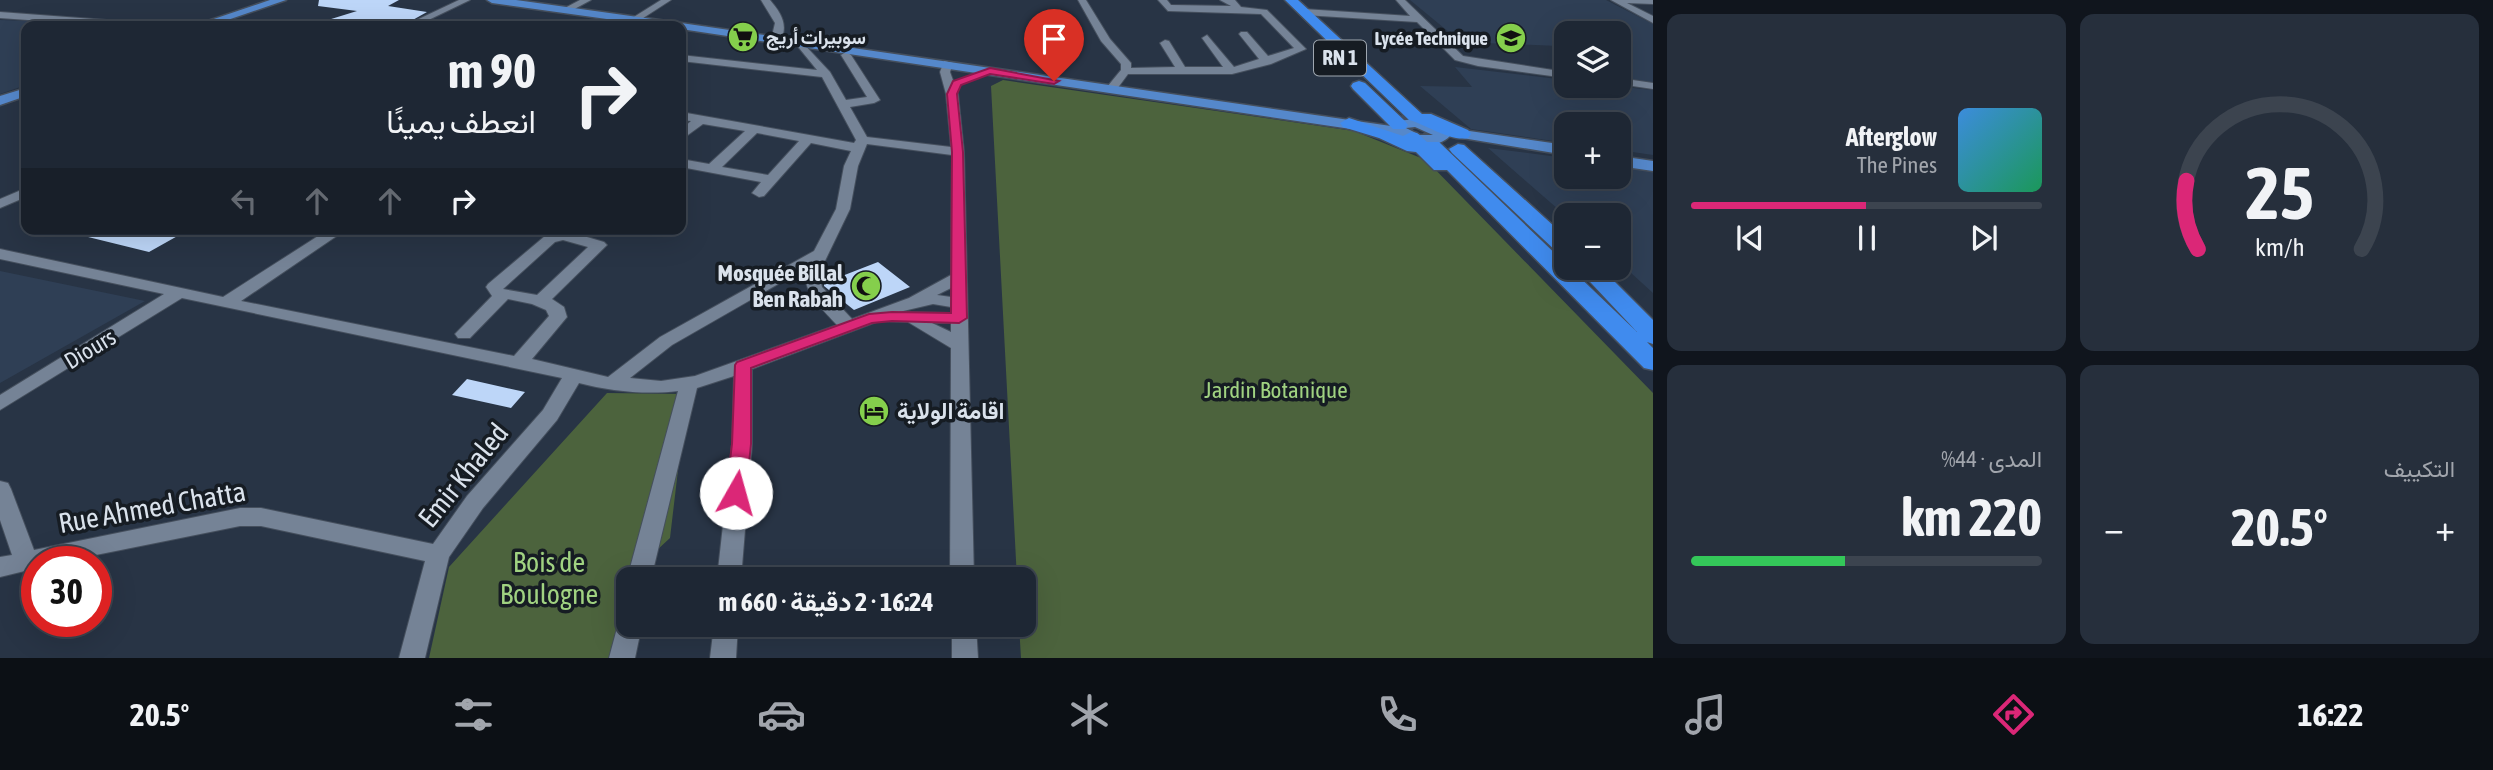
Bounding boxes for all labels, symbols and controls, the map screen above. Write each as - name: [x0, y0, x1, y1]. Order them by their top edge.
- pin: [1024, 9, 1084, 81]
- supermarket icon: سوبيرات أريج: [726, 20, 760, 54]
- icon: arrive: [1035, 20, 1073, 58]
- school or university icon: Lycée Technique: [1494, 21, 1528, 55]
- map controls: [1554, 21, 1631, 280]
- button: layers: [1554, 21, 1631, 98]
- place label: سوبيرات أريج: [766, 26, 866, 51]
- place label: Lycée Technique: [1374, 27, 1488, 49]
- road number: RN 1: [1314, 41, 1366, 76]
- text: 90 m: [448, 42, 536, 98]
- icon: right: [560, 49, 651, 140]
- text: انعطف يمينًا: [386, 103, 536, 140]
- button: +: [1554, 112, 1631, 189]
- text: Afterglow: [1846, 122, 1937, 152]
- text: 25: [2245, 151, 2314, 234]
- text: The Pines: [1857, 152, 1937, 178]
- icon: left: [225, 182, 263, 220]
- icon: ahead: [298, 182, 336, 220]
- icon: ahead: [371, 182, 409, 220]
- icon: right: [444, 182, 482, 220]
- button: −: [1554, 203, 1631, 280]
- icon: previous: [1731, 219, 1769, 257]
- icon: pause: [1848, 219, 1886, 257]
- icon: next: [1965, 219, 2003, 257]
- text: km/h: [2255, 233, 2304, 261]
- place label: Mosquée Billal Ben Rabah: [718, 260, 844, 312]
- mosque icon: Mosquée Billal Ben Rabah: [849, 269, 883, 303]
- street label: Diours: [60, 324, 120, 374]
- park label: Jardin Botanique: [1204, 377, 1348, 403]
- hotel icon: اقامة الولاية: [857, 394, 891, 428]
- place label: اقامة الولاية: [897, 398, 1004, 426]
- street label: Emir Khaled: [412, 417, 514, 533]
- text: المدى · 44%: [1941, 446, 2042, 472]
- position arrow: [699, 456, 773, 530]
- text: التكييف: [2384, 456, 2455, 482]
- street label: Rue Ahmed Chatta: [56, 475, 248, 539]
- text: 220 km: [1901, 487, 2042, 547]
- text: 20.5°: [2231, 497, 2328, 557]
- text: −: [2104, 506, 2124, 549]
- text: +: [2435, 506, 2455, 549]
- speed limit sign: 30: [21, 546, 112, 637]
- park label: Bois de Boulogne: [500, 546, 598, 610]
- text: 16:24 · 2 دقيقة · 660 m: [719, 587, 933, 617]
- icon: filters: [449, 690, 498, 739]
- icon: car: [757, 690, 806, 739]
- icon: climate: [1065, 690, 1114, 739]
- icon: phone: [1373, 690, 1422, 739]
- icon: music: [1681, 690, 1730, 739]
- icon: directions: [1989, 690, 2038, 739]
- text: 20.5°: [130, 696, 189, 733]
- text: 16:22: [2298, 696, 2363, 733]

